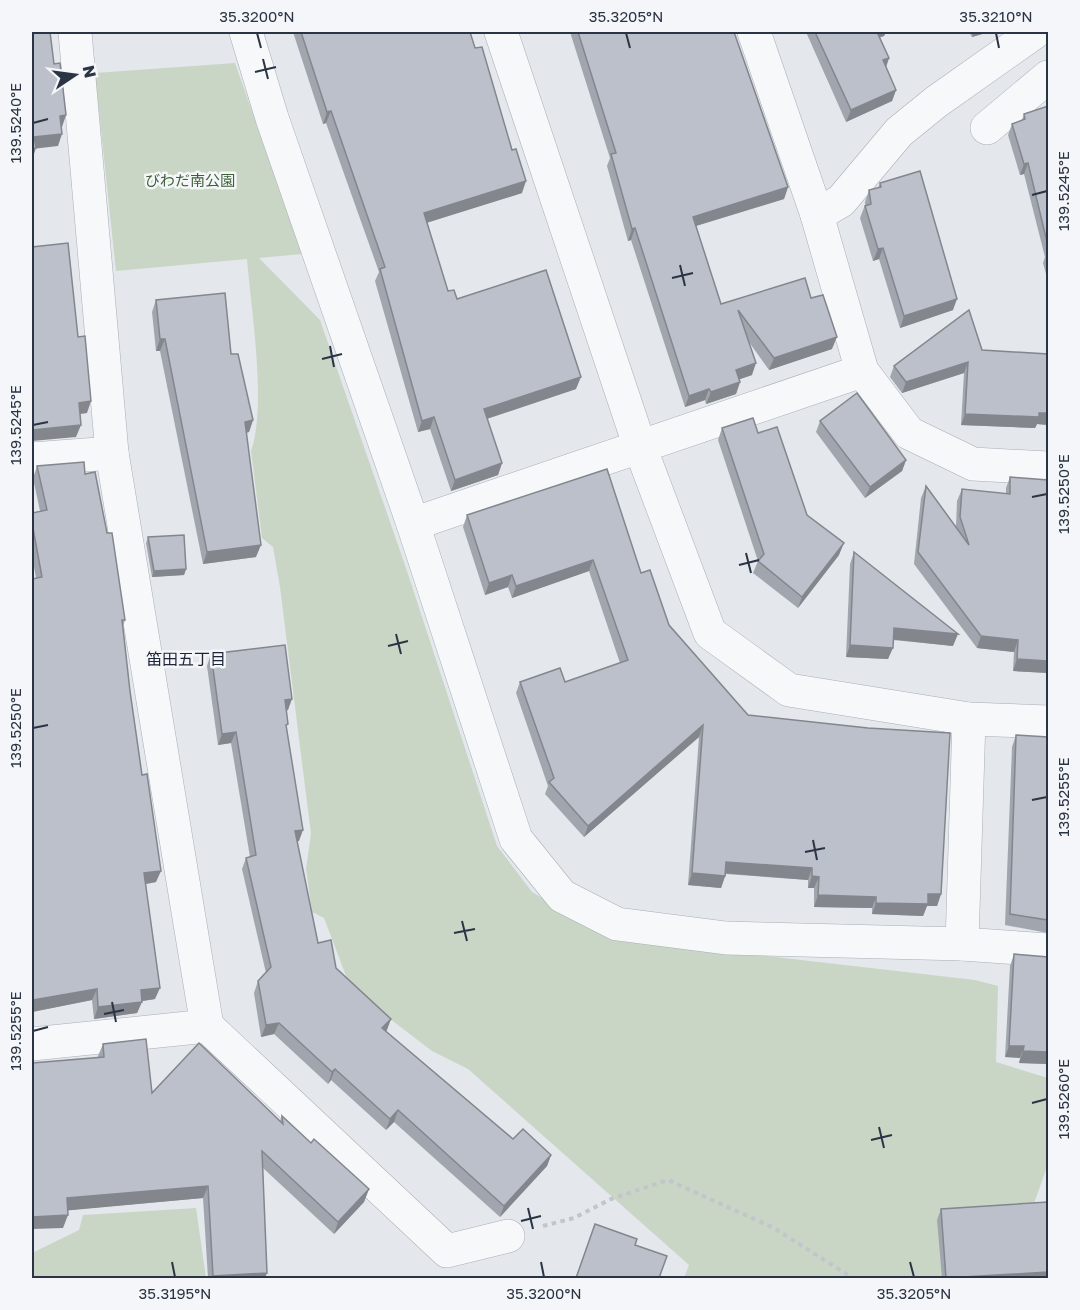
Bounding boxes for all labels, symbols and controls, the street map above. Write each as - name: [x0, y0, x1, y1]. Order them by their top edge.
- text: 35.3200°N: [219, 7, 295, 25]
- text: 35.3205°N: [589, 7, 663, 25]
- text: 35.3210°N: [959, 7, 1033, 25]
- north arrow: [45, 45, 105, 105]
- text: N: [79, 63, 101, 80]
- text: 139.5240°E: [6, 83, 24, 163]
- text: 139.5245°E: [1054, 151, 1072, 231]
- park label: びわだ南公園: [145, 171, 235, 189]
- text: 139.5245°E: [6, 385, 24, 465]
- text: 139.5250°E: [1054, 454, 1072, 534]
- district label: 笛田五丁目: [146, 649, 226, 669]
- text: 139.5250°E: [6, 688, 24, 768]
- text: 139.5255°E: [1054, 757, 1072, 837]
- text: 139.5255°E: [6, 991, 24, 1071]
- text: 139.5260°E: [1054, 1059, 1072, 1139]
- text: 35.3195°N: [138, 1284, 212, 1302]
- text: 35.3200°N: [506, 1284, 582, 1302]
- text: 35.3205°N: [877, 1284, 951, 1302]

